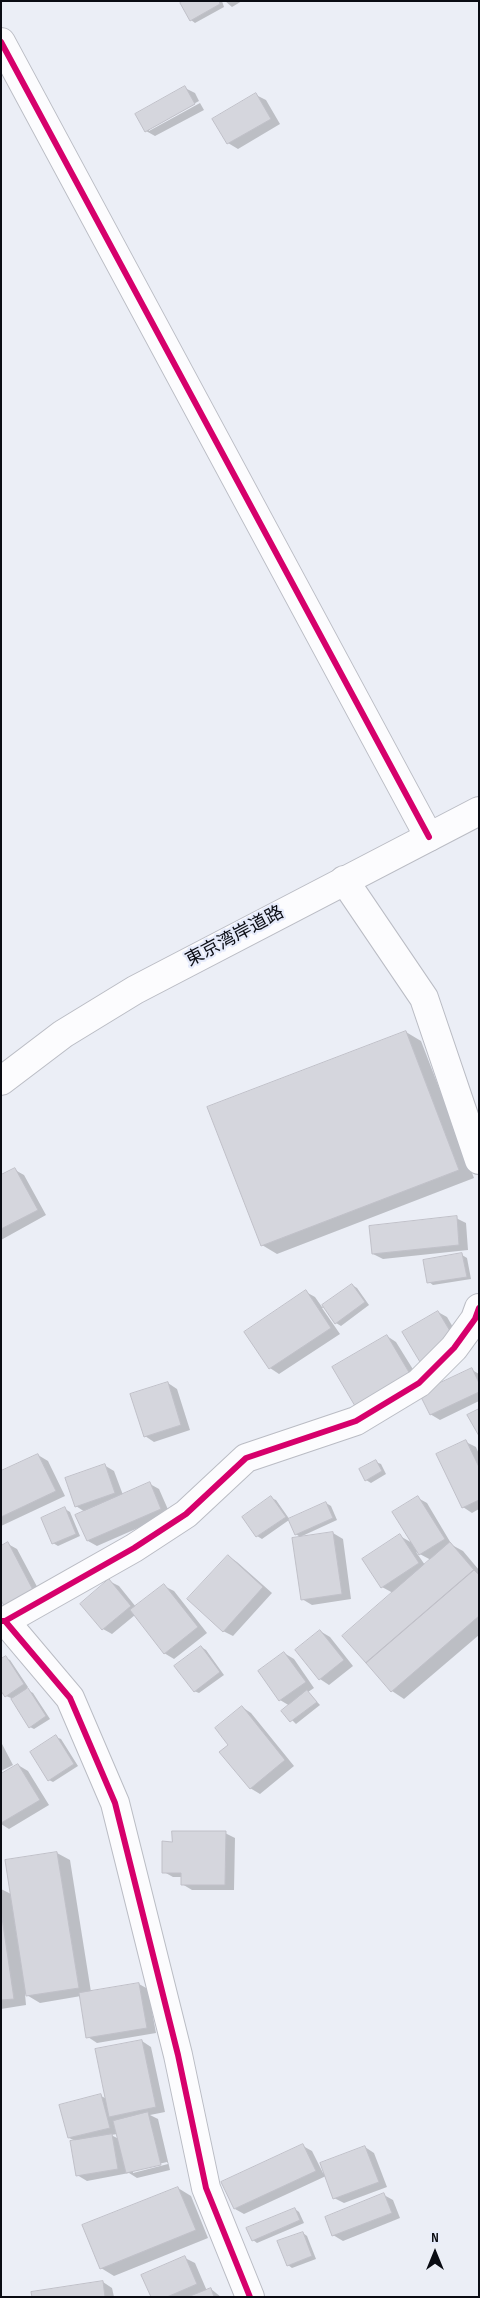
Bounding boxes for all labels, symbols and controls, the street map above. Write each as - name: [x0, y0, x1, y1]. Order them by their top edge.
- street label: 東京湾岸道路: [182, 902, 288, 972]
- north arrow: [410, 2228, 460, 2278]
- text: N: [431, 2229, 439, 2246]

